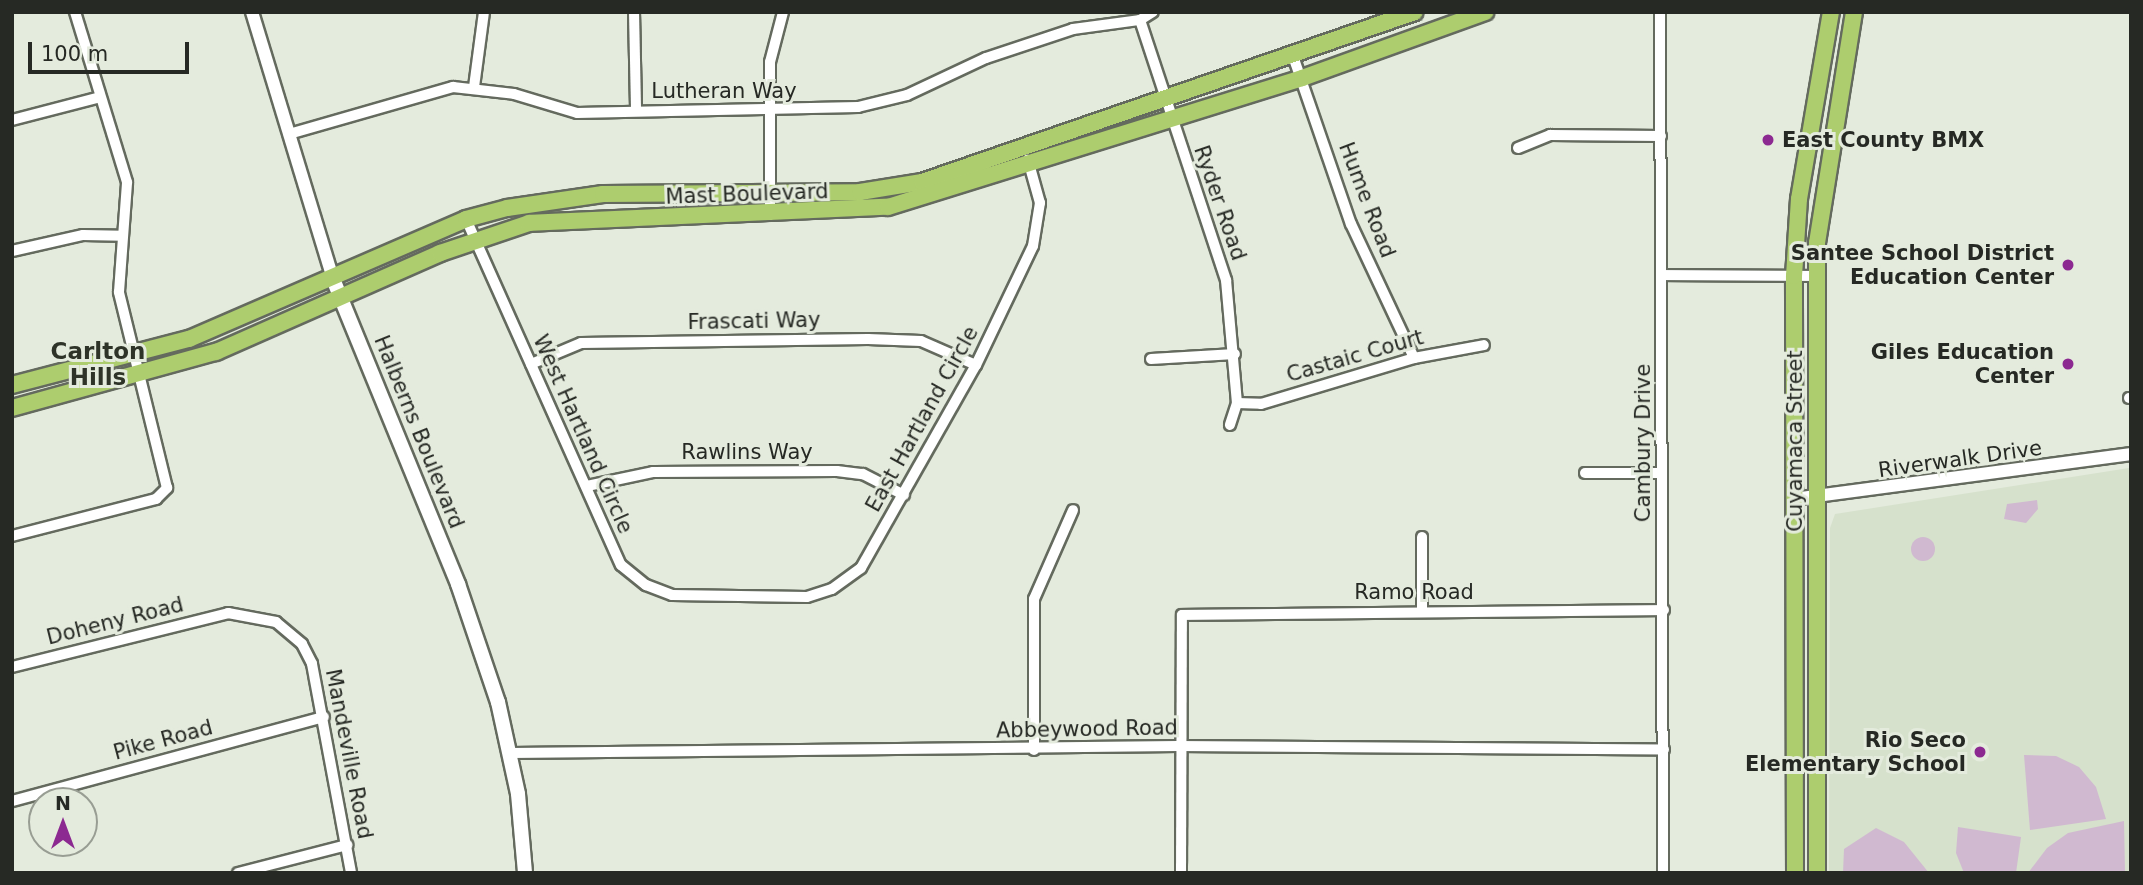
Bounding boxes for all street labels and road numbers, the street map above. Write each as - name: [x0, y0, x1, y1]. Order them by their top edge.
- street label: Lutheran Way: [651, 78, 797, 104]
- street label: Hume Road: [1333, 139, 1401, 261]
- street label: Ryder Road: [1189, 142, 1251, 264]
- street label: Mast Boulevard: [665, 179, 829, 209]
- street label: Frascati Way: [687, 307, 821, 335]
- street label: East Hartland Circle: [860, 322, 984, 516]
- street label: Castaic Court: [1284, 324, 1426, 388]
- street label: West Hartland Circle: [528, 331, 638, 537]
- street label: Halberns Boulevard: [369, 332, 469, 532]
- street label: Cuyamaca Street: [1782, 350, 1808, 532]
- street label: Cambury Drive: [1630, 364, 1656, 522]
- street label: Riverwalk Drive: [1876, 435, 2044, 483]
- street label: Rawlins Way: [681, 439, 813, 465]
- street label: Ramo Road: [1354, 579, 1474, 605]
- street label: Doheny Road: [44, 592, 186, 650]
- street label: Mandeville Road: [320, 667, 378, 841]
- street label: Pike Road: [111, 715, 215, 765]
- street label: Abbeywood Road: [996, 715, 1178, 743]

